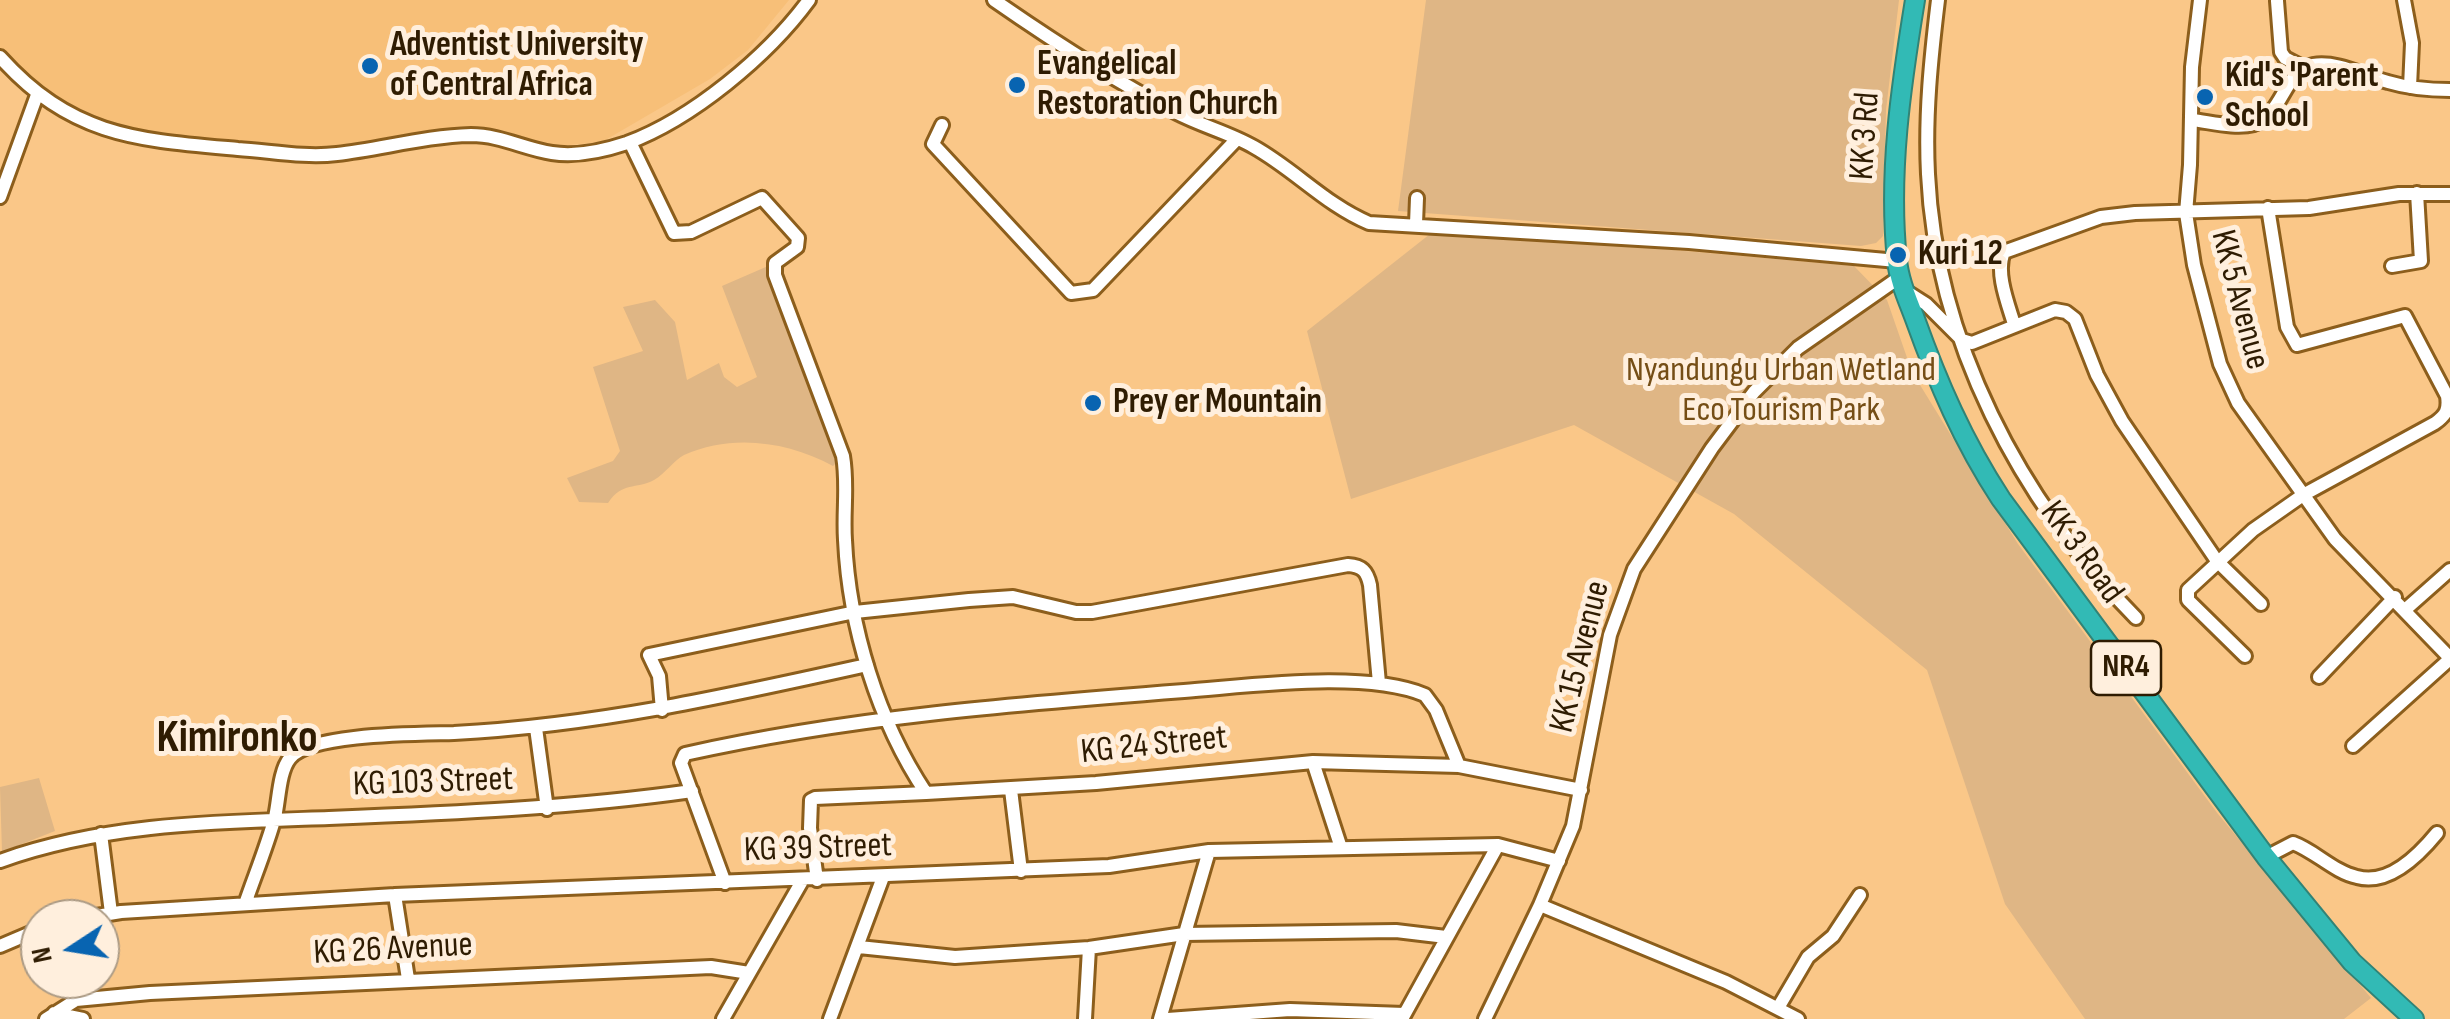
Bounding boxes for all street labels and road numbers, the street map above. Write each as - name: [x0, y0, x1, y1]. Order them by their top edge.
- street label: KK 3 Rd: [1842, 91, 1890, 181]
- street label: KK 5 Avenue: [2200, 226, 2278, 374]
- street label: KK 3 Road: [2030, 494, 2132, 612]
- street label: KK 15 Avenue: [1542, 577, 1620, 737]
- road number: NR4: [2091, 641, 2161, 695]
- street label: KG 24 Street: [1079, 717, 1229, 775]
- street label: KG 103 Street: [352, 759, 514, 807]
- street label: KG 39 Street: [743, 825, 893, 873]
- street label: KG 26 Avenue: [312, 925, 474, 975]

